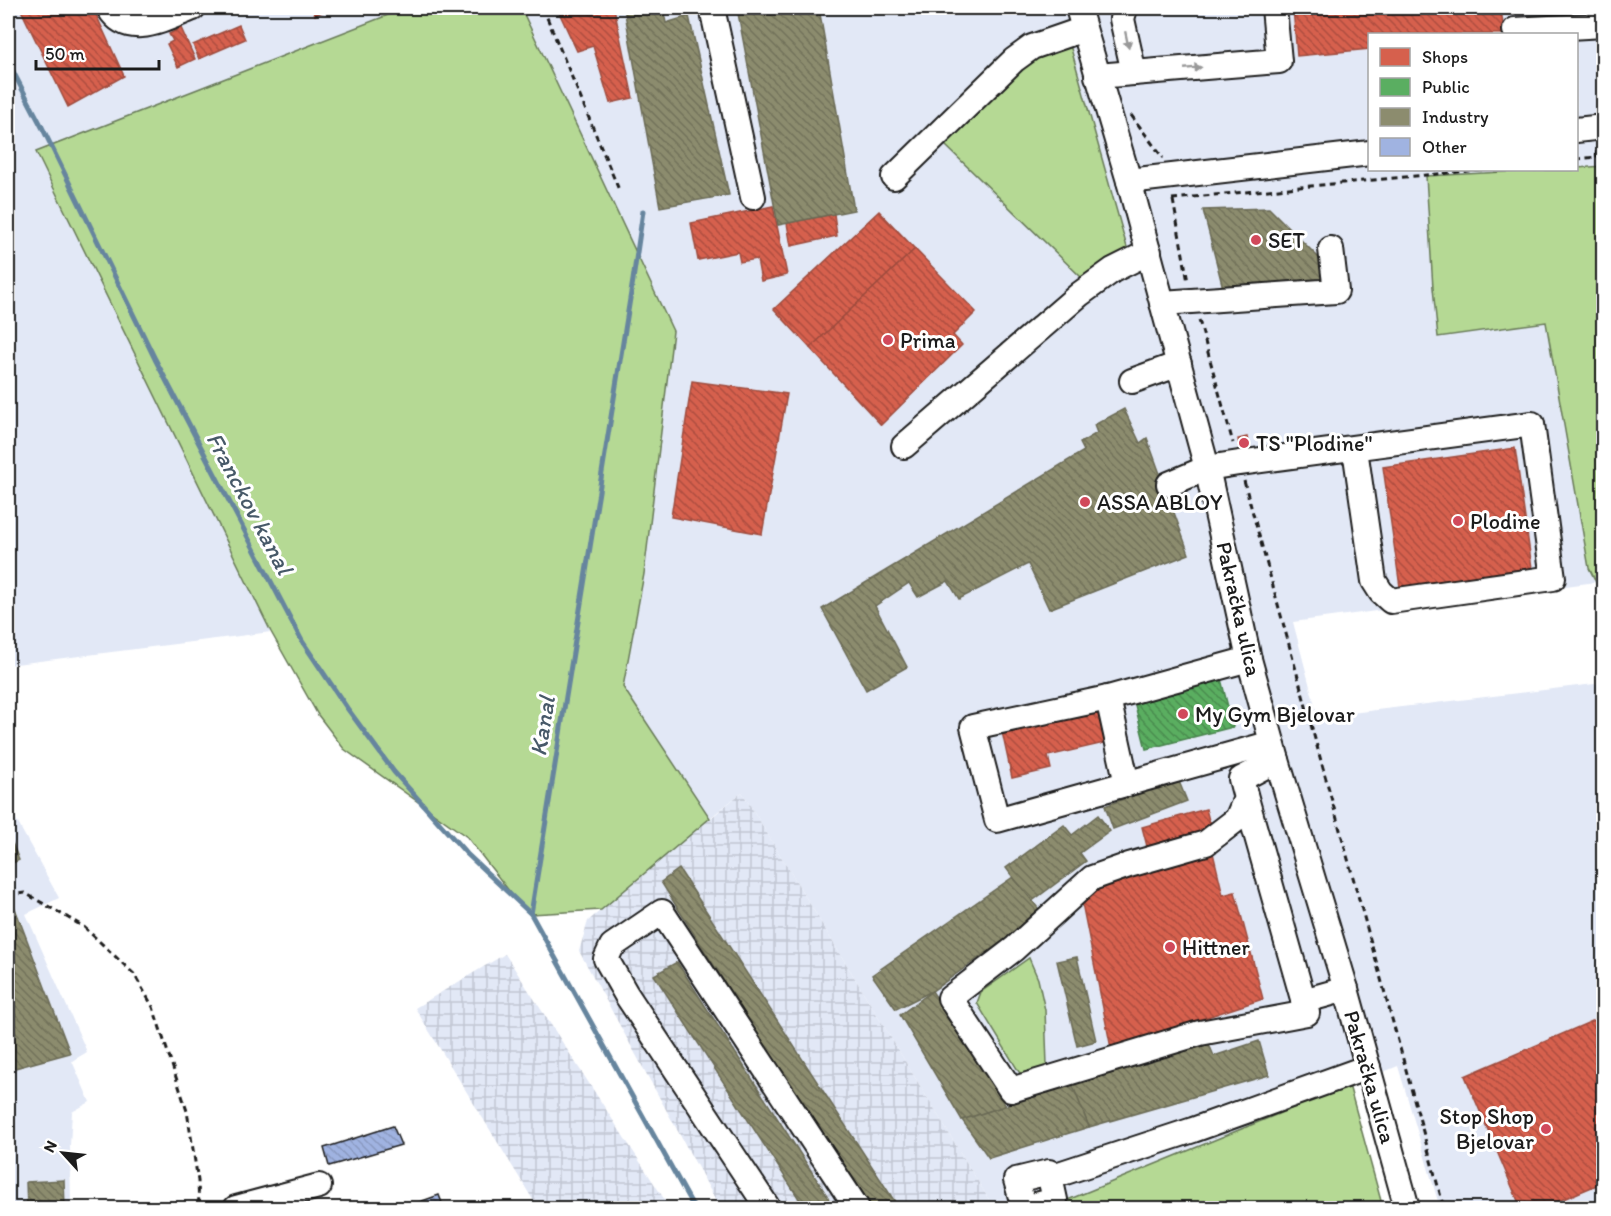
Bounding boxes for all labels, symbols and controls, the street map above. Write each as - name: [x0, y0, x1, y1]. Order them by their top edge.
- one-way arrow: [1123, 31, 1132, 50]
- scale bar: [36, 33, 159, 71]
- legend: [1368, 33, 1578, 171]
- text: 50 m: [45, 43, 85, 65]
- text: Shops: [1422, 46, 1468, 68]
- one-way arrow: [1183, 63, 1202, 73]
- text: Public: [1422, 76, 1470, 98]
- text: Industry: [1422, 106, 1489, 128]
- text: Other: [1422, 136, 1468, 158]
- place label: SET: [1268, 227, 1306, 254]
- marker: SET: [1249, 233, 1263, 247]
- place label: Prima: [900, 327, 956, 354]
- marker: Prima: [881, 333, 895, 347]
- water label: Franckov kanal: [200, 427, 301, 581]
- place label: TS "Plodine": [1256, 430, 1373, 457]
- marker: TS "Plodine": [1237, 436, 1251, 450]
- place label: ASSA ABLOY: [1097, 489, 1223, 516]
- marker: ASSA ABLOY: [1078, 495, 1092, 509]
- place label: Plodine: [1470, 508, 1541, 535]
- marker: Plodine: [1451, 514, 1465, 528]
- street label: Pakračka ulica: [1210, 539, 1268, 680]
- water label: Kanal: [523, 692, 561, 758]
- place label: My Gym Bjelovar: [1195, 701, 1355, 728]
- marker: My Gym Bjelovar: [1176, 707, 1190, 721]
- place label: Hittner: [1182, 934, 1250, 961]
- marker: Hittner: [1163, 940, 1177, 954]
- street label: Pakračka ulica: [1338, 1007, 1402, 1147]
- place label: Stop Shop Bjelovar: [1439, 1103, 1534, 1155]
- marker: Stop Shop Bjelovar: [1539, 1122, 1553, 1136]
- north arrow: [33, 1123, 93, 1183]
- text: N: [39, 1137, 61, 1156]

